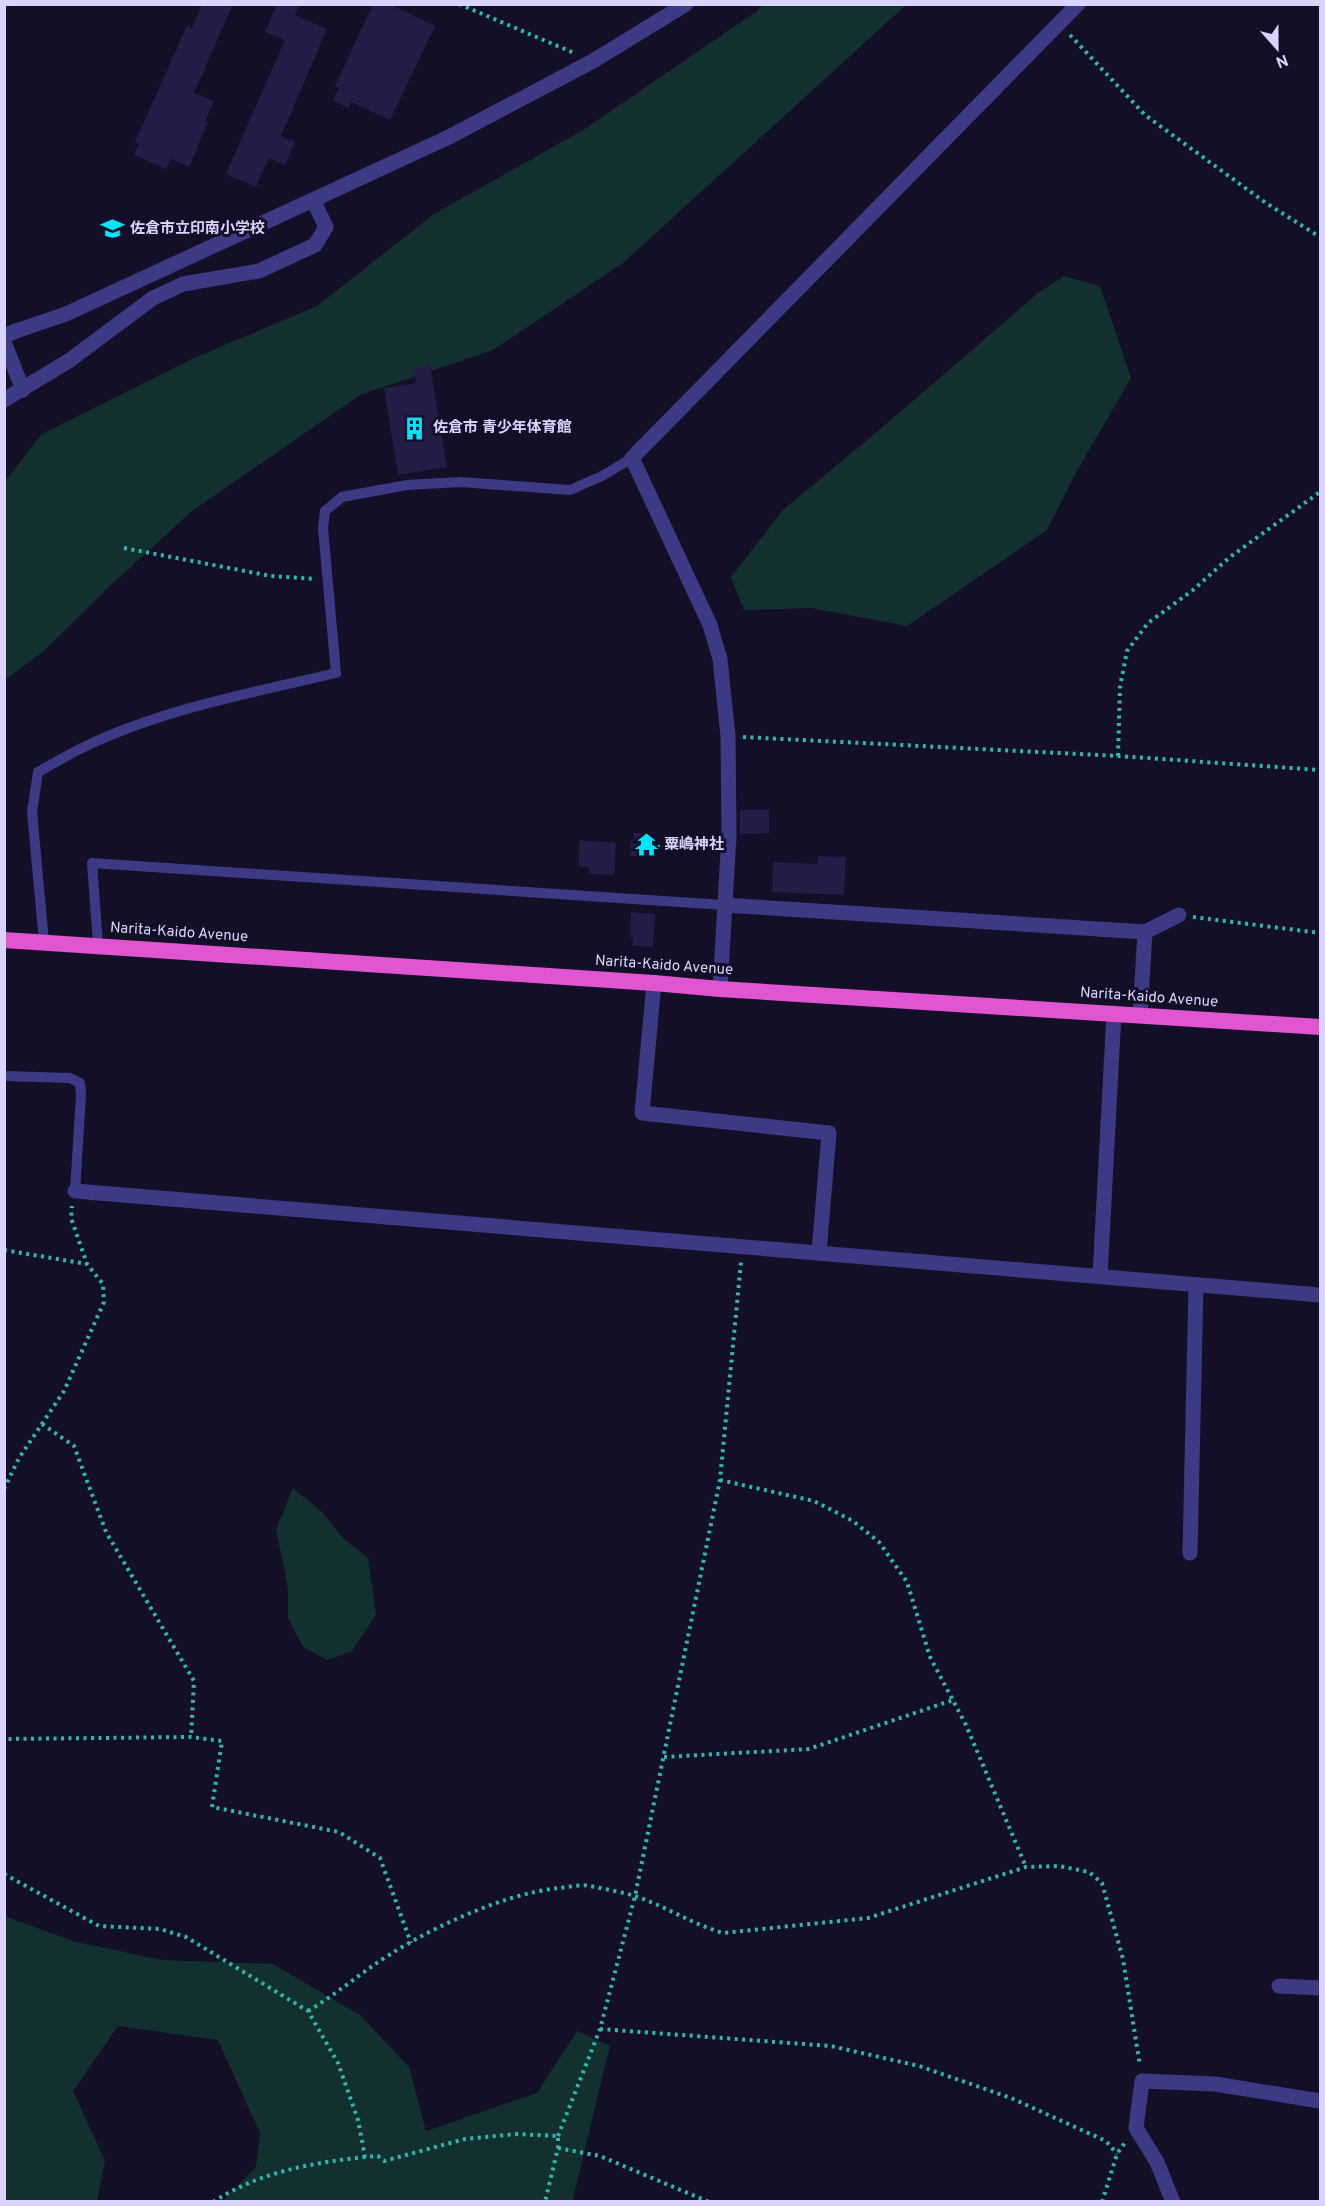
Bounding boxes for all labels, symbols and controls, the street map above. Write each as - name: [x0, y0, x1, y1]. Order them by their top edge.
- north arrow: [1247, 18, 1307, 78]
- text: N: [1273, 49, 1291, 72]
- school or university icon: 佐倉市立印南小学校: [99, 216, 125, 242]
- place label: 佐倉市立印南小学校: [130, 220, 265, 239]
- building icon: 佐倉市 青少年体育館: [402, 415, 428, 441]
- place label: 佐倉市 青少年体育館: [433, 419, 572, 438]
- temple icon: 粟嶋神社: [633, 832, 659, 858]
- place label: 粟嶋神社: [664, 835, 724, 855]
- street label: Narita-Kaido Avenue: [109, 919, 249, 947]
- street label: Narita-Kaido Avenue: [594, 952, 734, 980]
- street label: Narita-Kaido Avenue: [1079, 984, 1219, 1012]

